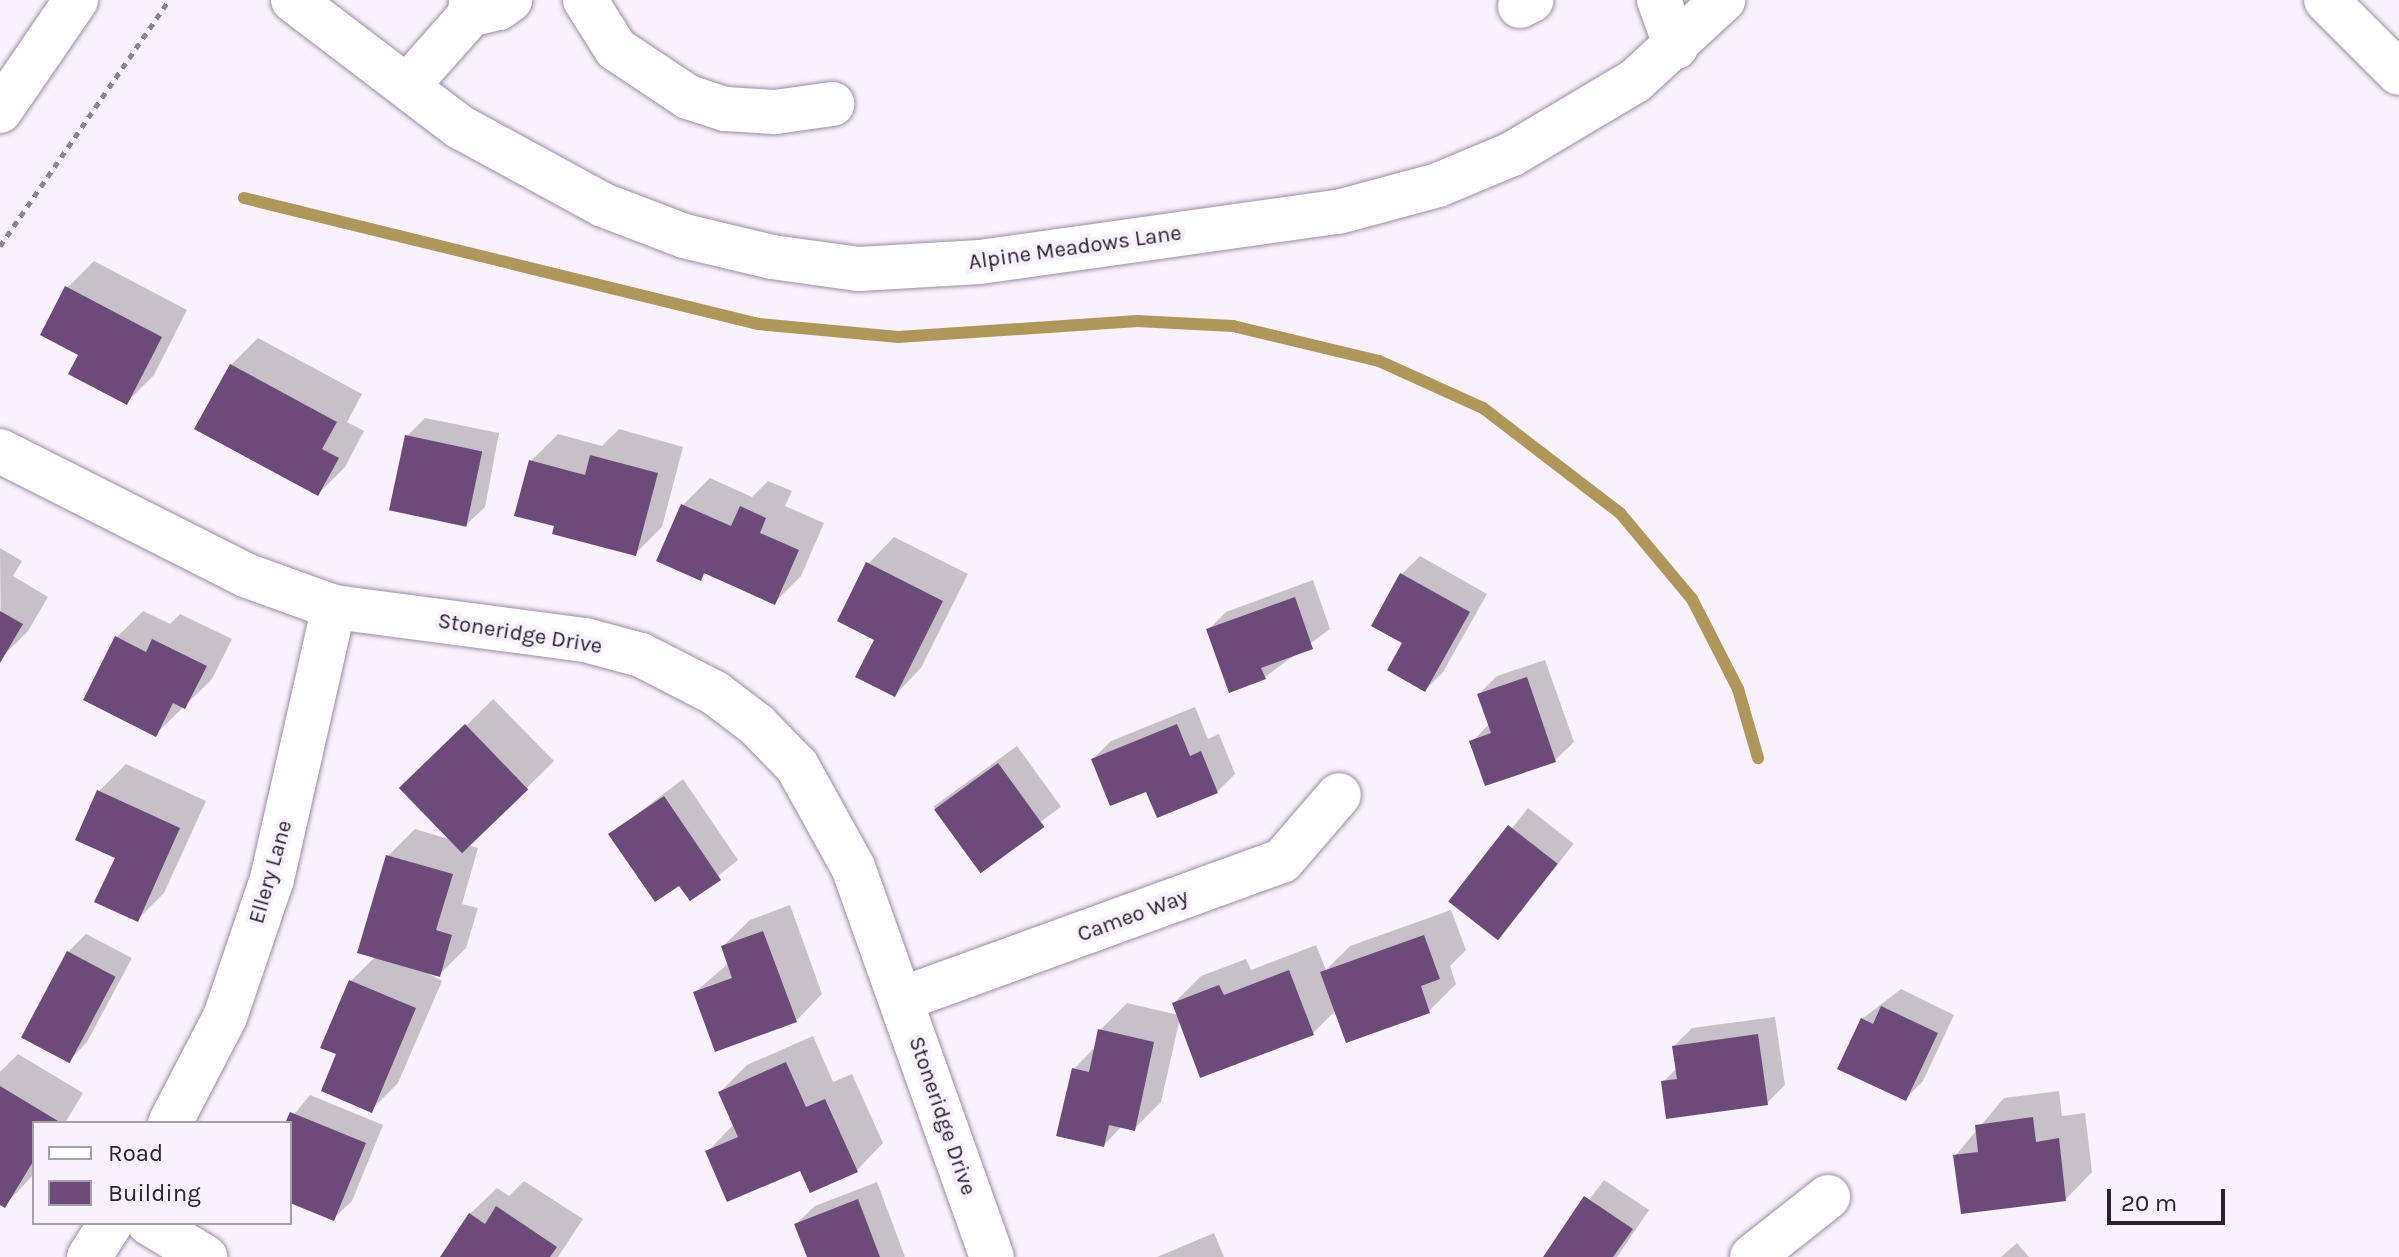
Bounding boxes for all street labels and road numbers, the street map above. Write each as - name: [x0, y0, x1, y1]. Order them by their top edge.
- street label: Alpine Meadows Lane: [967, 220, 1183, 276]
- street label: Stoneridge Drive: [436, 608, 604, 660]
- street label: Ellery Lane: [244, 817, 298, 927]
- street label: Cameo Way: [1074, 884, 1192, 948]
- street label: Stoneridge Drive: [902, 1033, 982, 1199]

